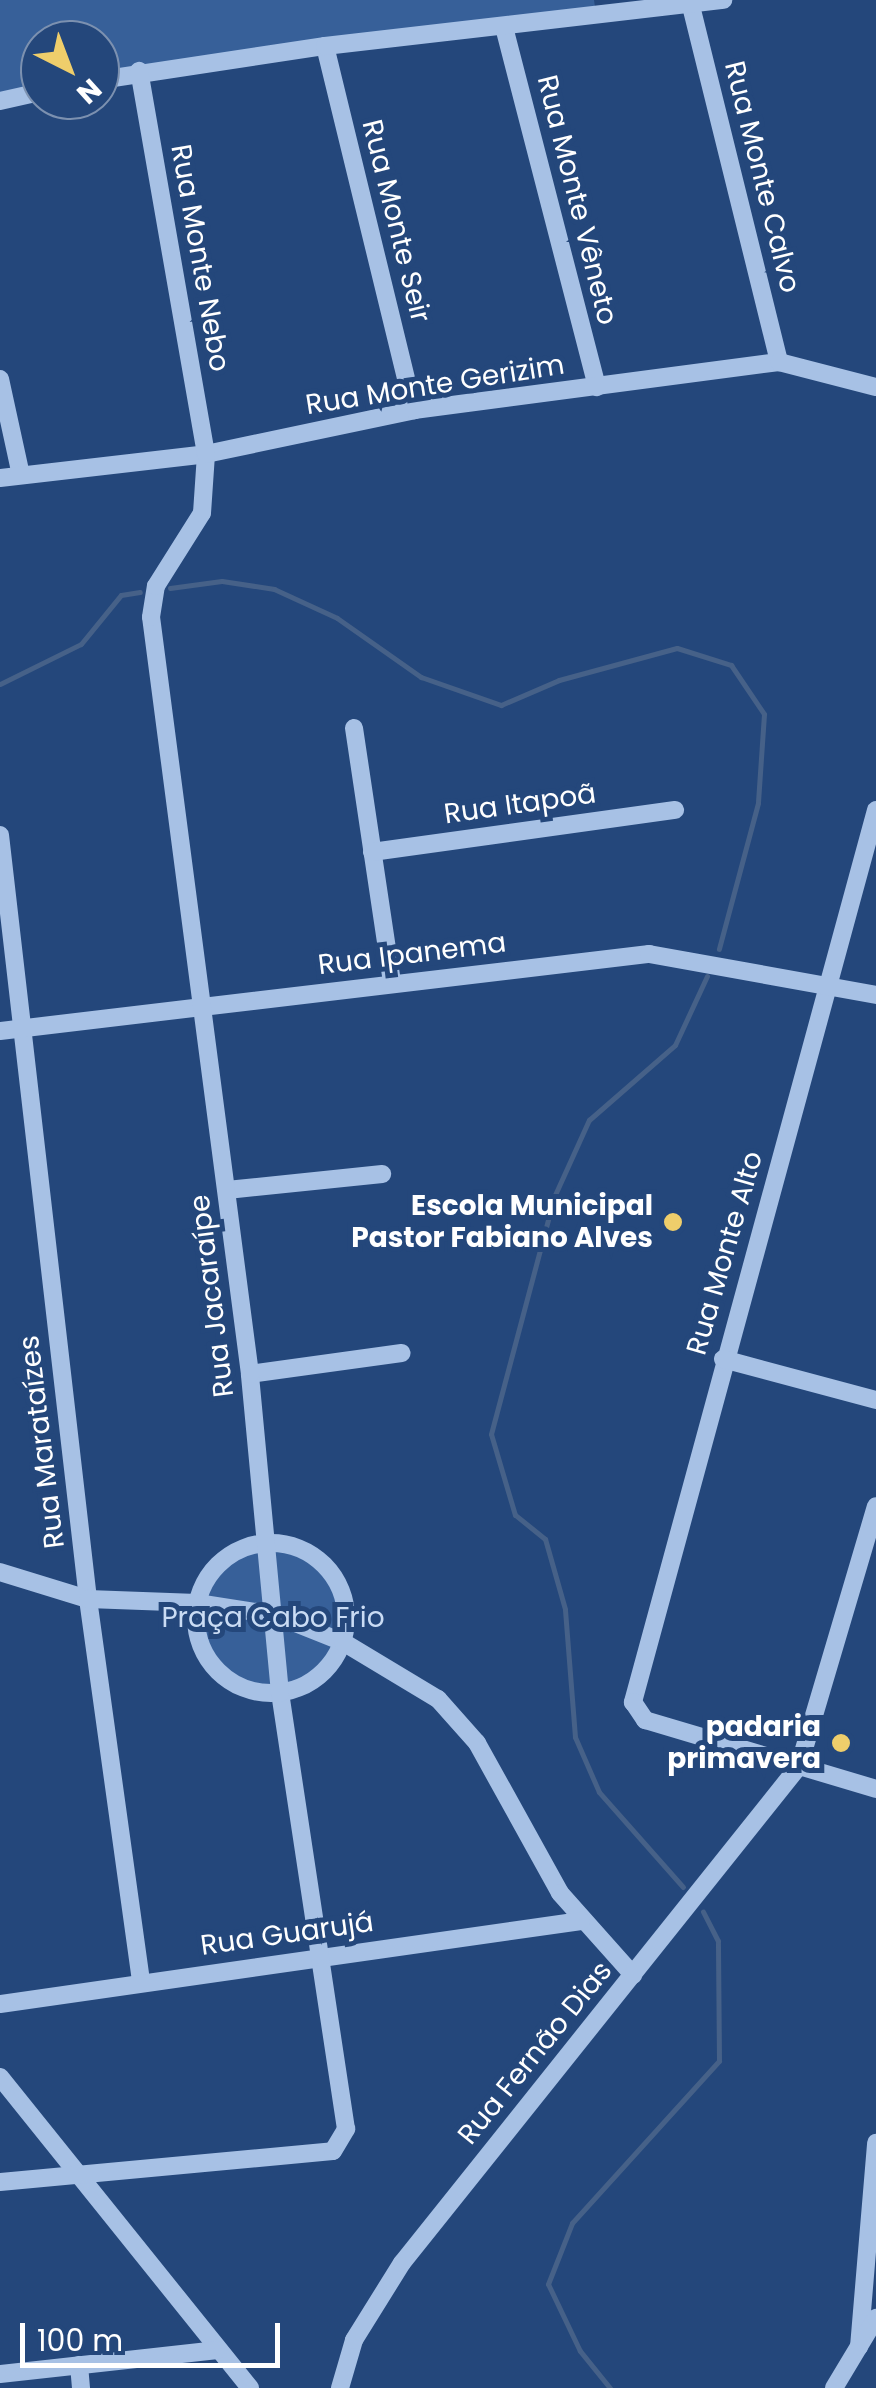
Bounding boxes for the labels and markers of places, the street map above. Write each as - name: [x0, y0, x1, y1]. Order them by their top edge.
- place label: Escola Municipal Pastor Fabiano Alves: [351, 1189, 653, 1255]
- marker: Escola Municipal Pastor Fabiano Alves: [662, 1211, 684, 1233]
- place label: padaria primavera: [667, 1710, 821, 1776]
- marker: padaria primavera: [830, 1732, 852, 1754]

